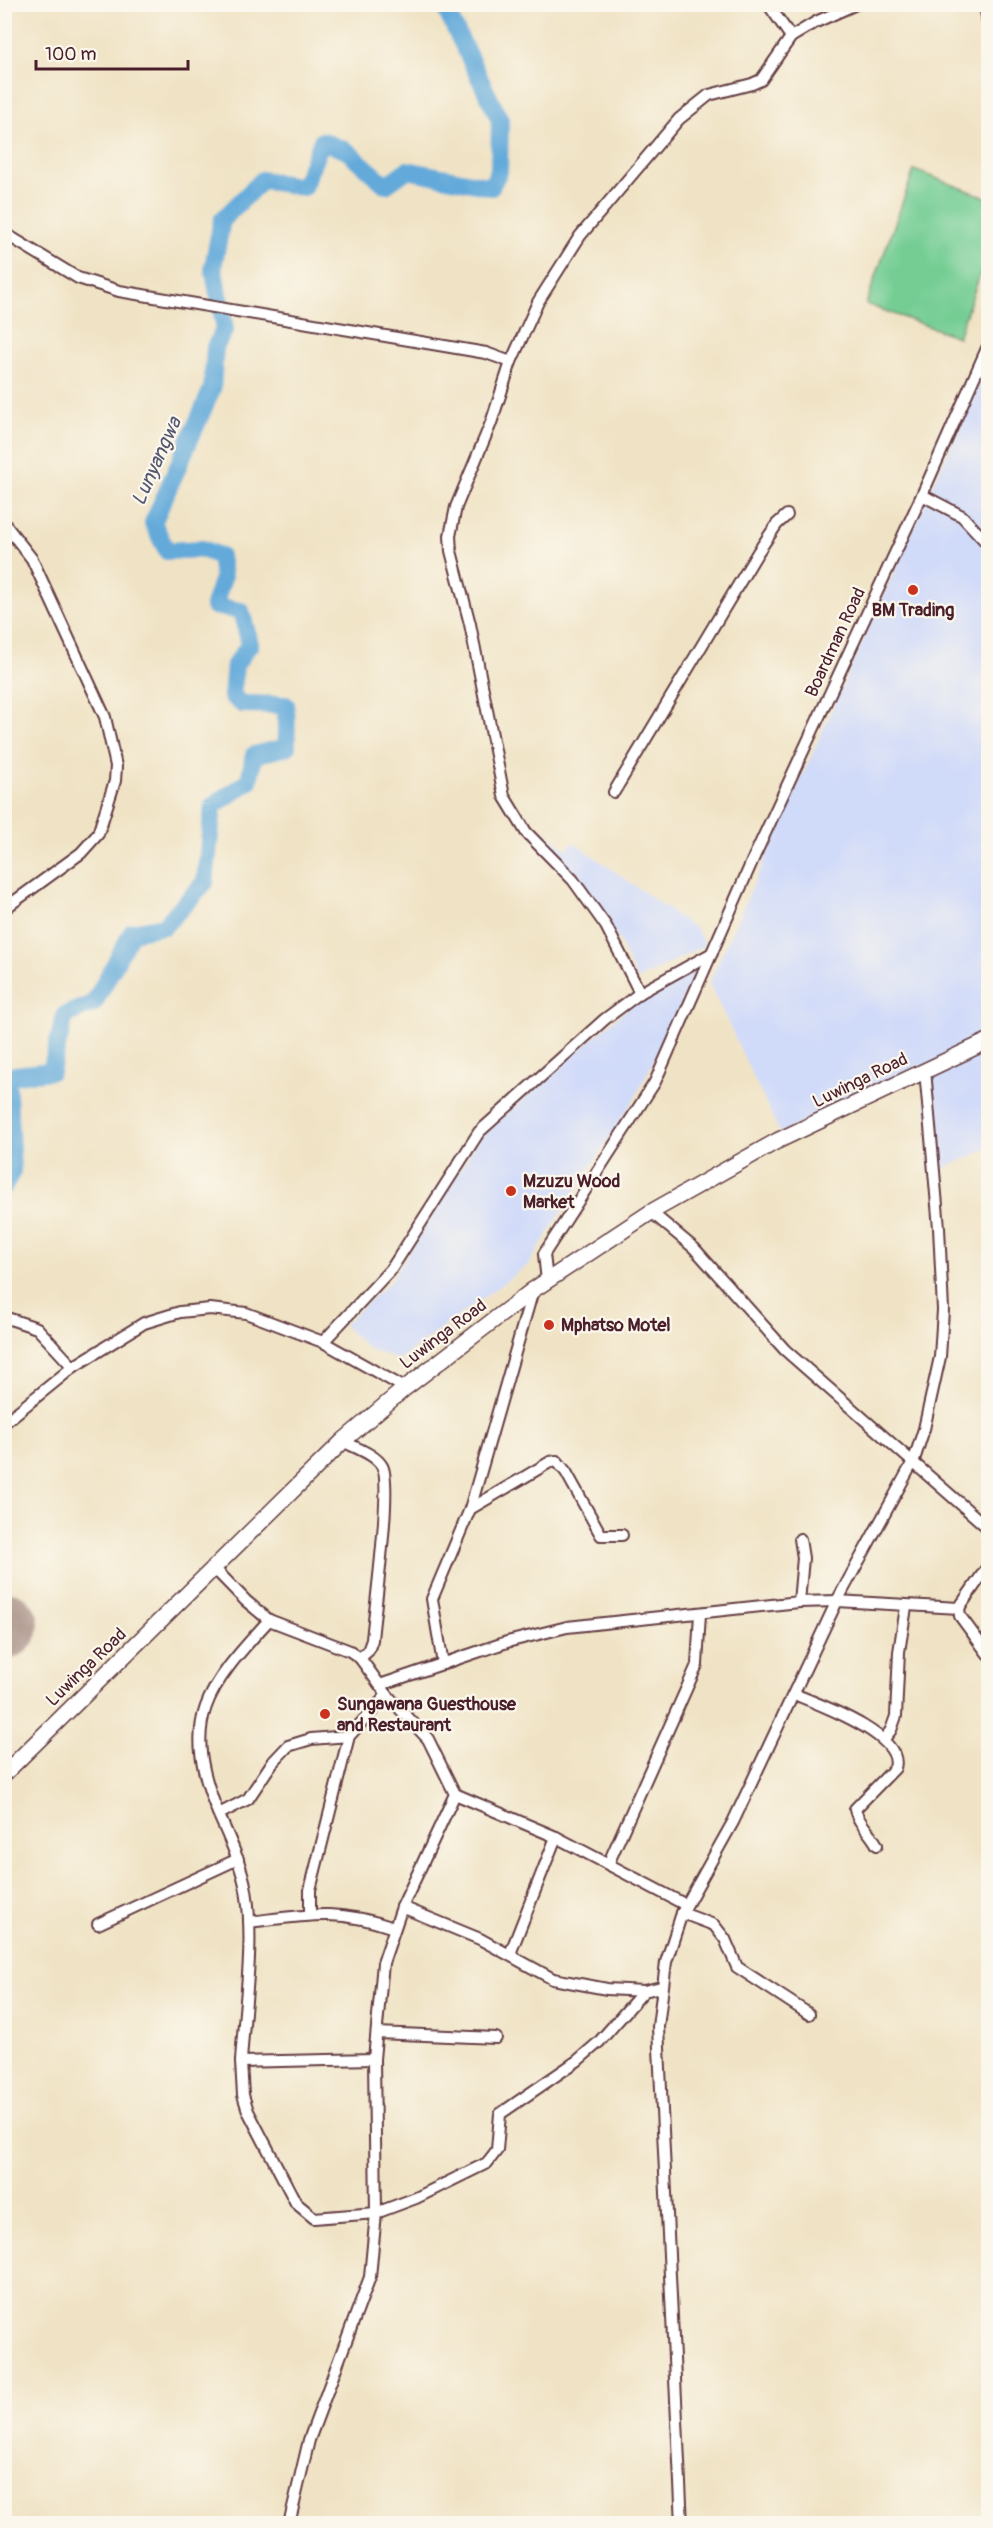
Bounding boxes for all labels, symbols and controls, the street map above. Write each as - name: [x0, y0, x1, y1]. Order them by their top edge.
- scale bar: [36, 33, 188, 71]
- text: 100 m: [45, 43, 97, 66]
- water label: Lunyangwa: [126, 412, 188, 509]
- marker: BM Trading: [906, 583, 920, 597]
- street label: Boardman Road: [800, 584, 871, 701]
- place label: BM Trading: [872, 599, 954, 622]
- street label: Luwinga Road: [809, 1047, 912, 1113]
- place label: Mzuzu Wood Market: [523, 1170, 620, 1214]
- marker: Mzuzu Wood Market: [504, 1184, 518, 1198]
- street label: Luwinga Road: [395, 1294, 491, 1375]
- place label: Mphatso Motel: [561, 1314, 671, 1337]
- marker: Mphatso Motel: [542, 1318, 556, 1332]
- street label: Luwinga Road: [41, 1623, 131, 1711]
- place label: Sungawana Guesthouse and Restaurant: [337, 1693, 517, 1737]
- marker: Sungawana Guesthouse and Restaurant: [318, 1707, 332, 1721]

